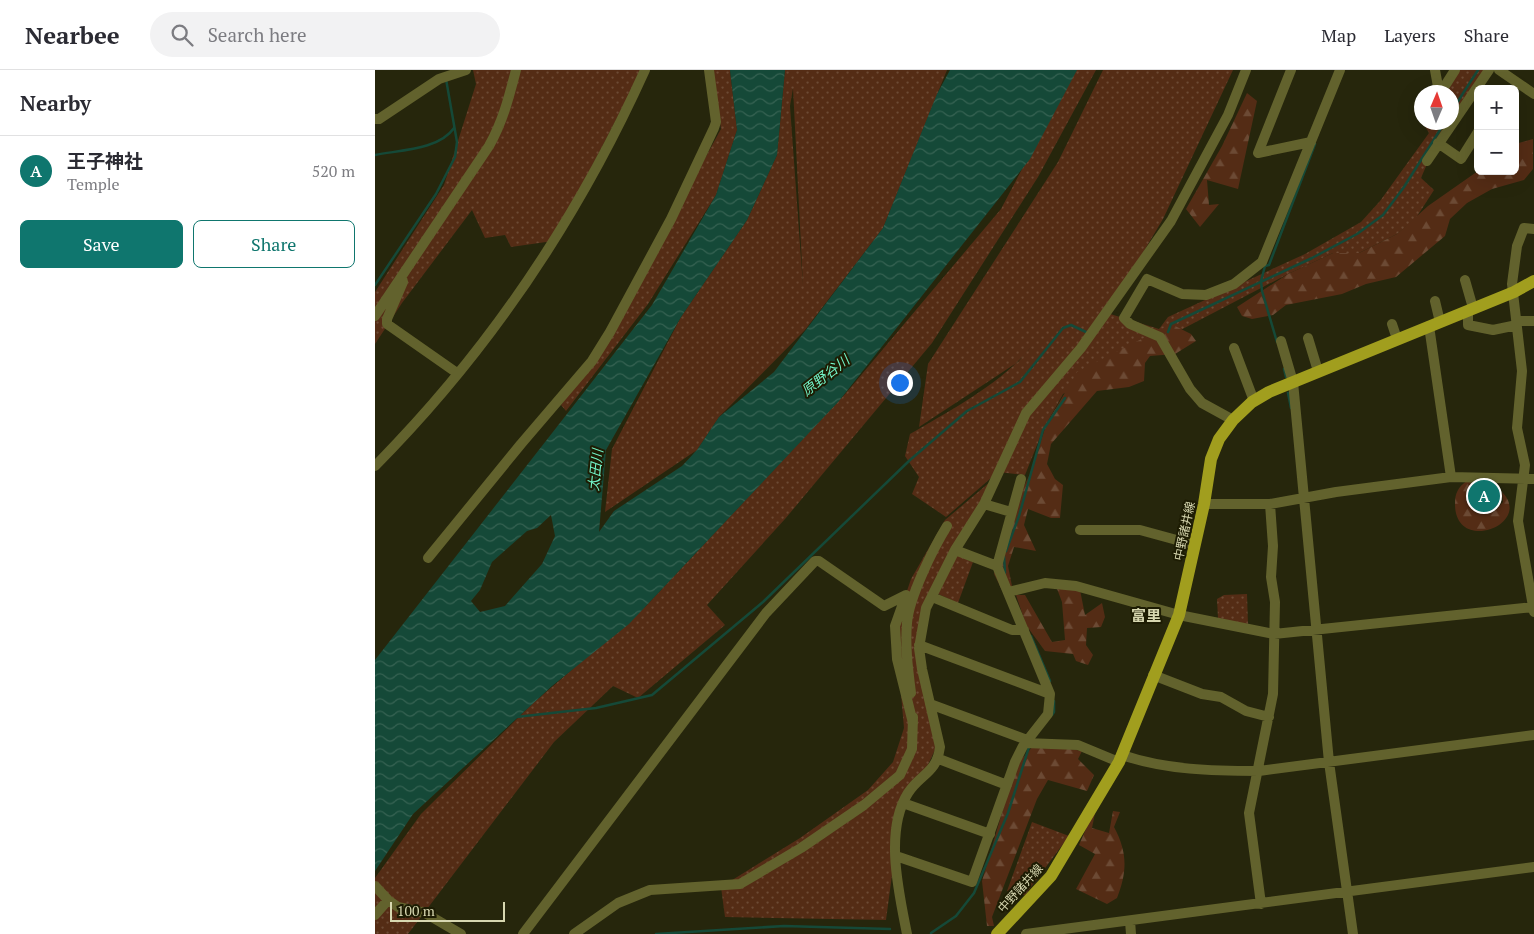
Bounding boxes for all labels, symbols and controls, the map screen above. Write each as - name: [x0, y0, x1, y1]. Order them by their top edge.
- search box: [150, 12, 500, 57]
- text: Nearbee: [25, 19, 120, 51]
- icon: search: [168, 21, 196, 49]
- text: Search here: [208, 22, 307, 47]
- text: Map: [1321, 23, 1356, 47]
- text: Layers: [1384, 23, 1436, 47]
- text: Share: [1464, 23, 1509, 47]
- north arrow: [1414, 85, 1459, 130]
- map controls: [1474, 85, 1519, 175]
- button: +: [1474, 85, 1519, 130]
- text: Nearby: [20, 89, 91, 117]
- button: −: [1474, 130, 1519, 175]
- text: 王子神社: [67, 148, 143, 173]
- text: A: [30, 160, 42, 182]
- text: 520 m: [312, 160, 355, 182]
- text: Temple: [67, 173, 120, 195]
- button: Save: [20, 220, 183, 268]
- button: Share: [193, 220, 355, 268]
- water label: 原野谷川: [797, 349, 854, 400]
- your location: [887, 370, 913, 396]
- water label: 太田川: [583, 446, 607, 492]
- pin: A: [1468, 477, 1500, 515]
- street label: 中野諸井線: [1170, 500, 1198, 562]
- district label: 富里: [1131, 605, 1161, 625]
- street label: 中野諸井線: [994, 861, 1046, 915]
- scale bar: [390, 899, 505, 922]
- text: 100 m: [397, 901, 435, 920]

